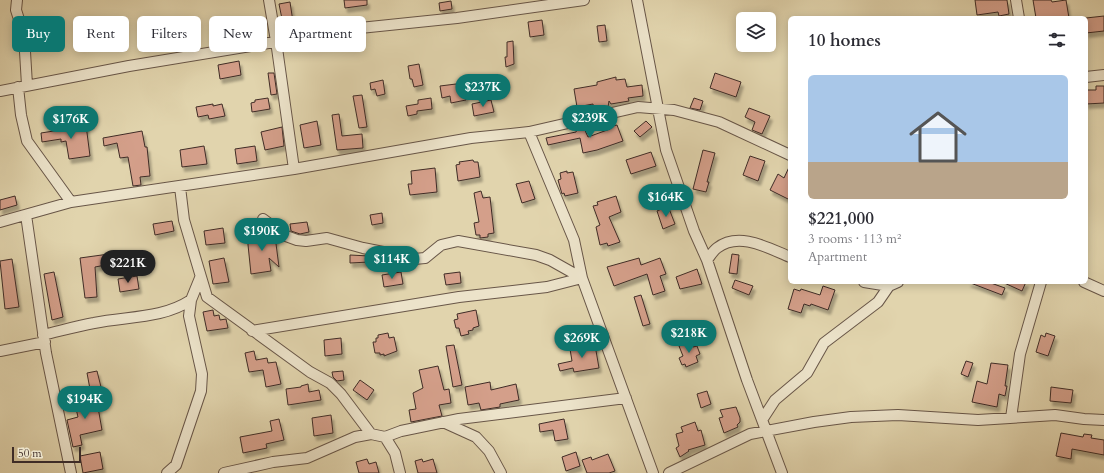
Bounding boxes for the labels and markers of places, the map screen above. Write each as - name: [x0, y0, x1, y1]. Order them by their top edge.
- pin: $237K: [455, 74, 511, 108]
- pin: $239K: [562, 105, 618, 139]
- pin: $176K: [43, 106, 99, 140]
- pin: $164K: [638, 184, 694, 218]
- pin: $190K: [234, 218, 290, 252]
- pin: $114K: [364, 246, 420, 280]
- pin: $221K: [100, 250, 156, 284]
- pin: $218K: [661, 320, 717, 354]
- pin: $269K: [554, 325, 610, 359]
- pin: $194K: [57, 386, 113, 420]

